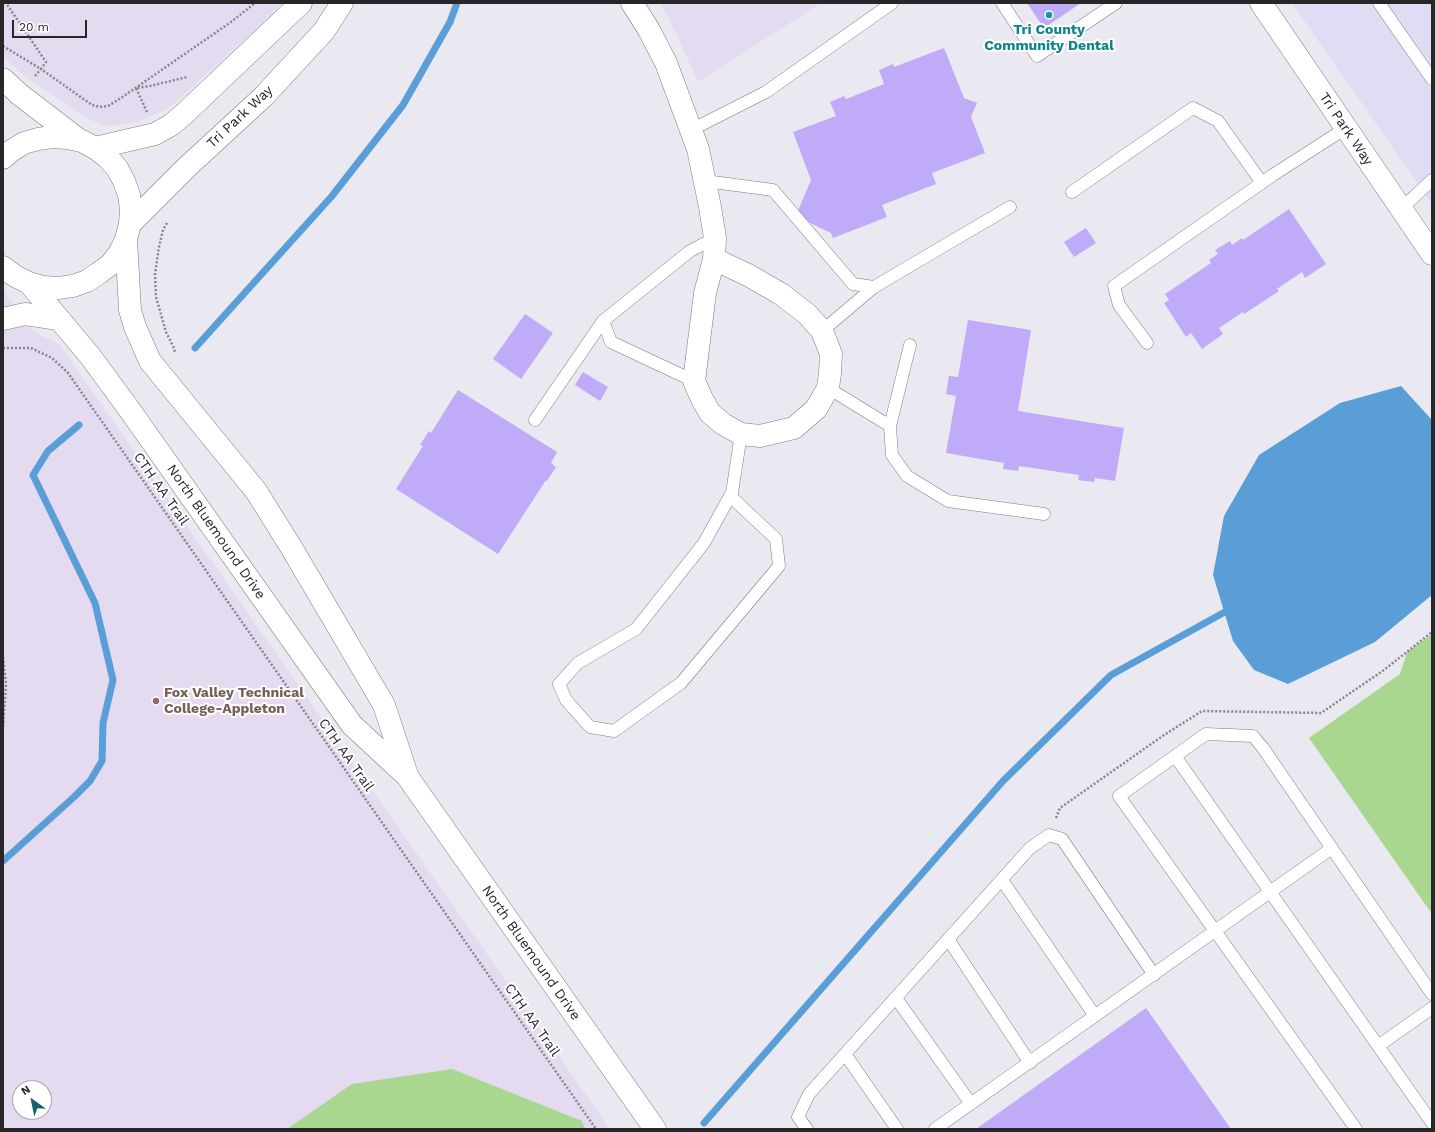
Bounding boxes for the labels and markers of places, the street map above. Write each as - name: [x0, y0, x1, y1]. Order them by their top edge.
- marker: Tri County Community Dental: [1044, 10, 1054, 20]
- place label: Tri County Community Dental: [984, 22, 1114, 54]
- place label: Fox Valley Technical College-Appleton: [164, 685, 304, 718]
- marker: Fox Valley Technical College-Appleton: [151, 696, 161, 706]

